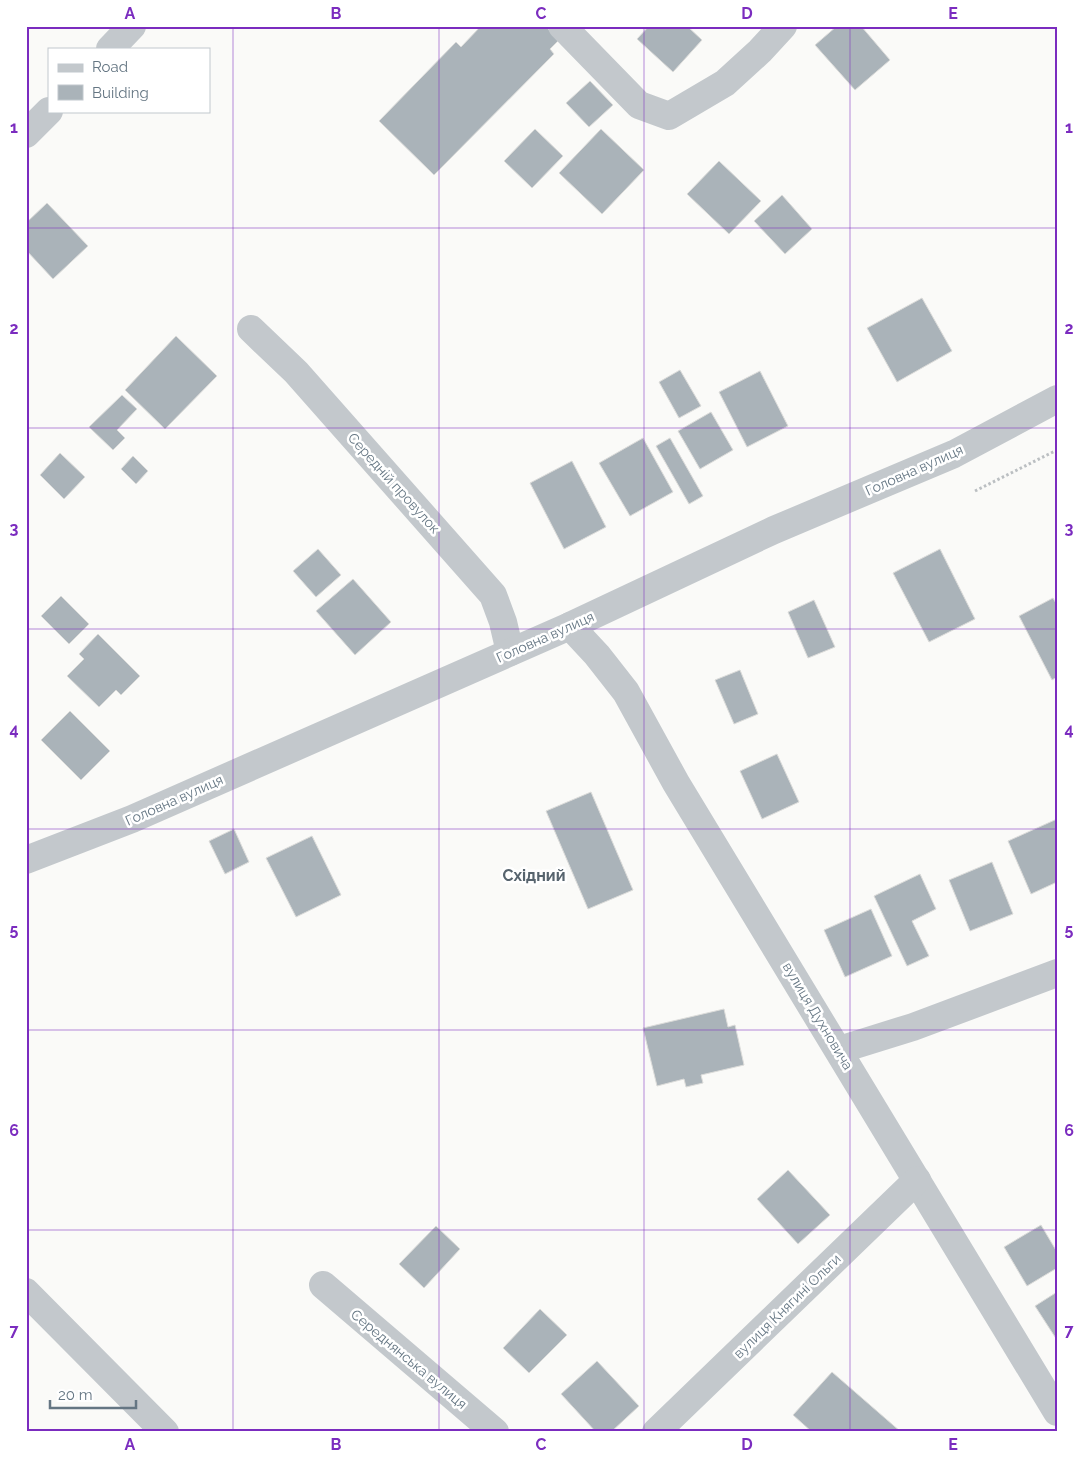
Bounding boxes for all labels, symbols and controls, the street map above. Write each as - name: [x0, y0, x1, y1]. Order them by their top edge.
- text: A: [125, 4, 136, 23]
- text: B: [331, 4, 342, 23]
- text: C: [536, 4, 547, 23]
- text: D: [741, 4, 753, 23]
- text: E: [948, 4, 958, 23]
- legend: [48, 48, 210, 112]
- text: Road: [92, 58, 128, 76]
- text: Building: [92, 84, 149, 102]
- text: 1: [10, 118, 18, 137]
- text: 1: [1065, 118, 1073, 137]
- text: 2: [9, 319, 19, 338]
- text: 2: [1064, 319, 1074, 338]
- street label: Середній провулок: [345, 430, 443, 536]
- street label: Головна вулиця: [863, 441, 965, 499]
- text: 3: [10, 519, 19, 538]
- text: 3: [1065, 519, 1074, 538]
- street label: Головна вулиця: [494, 608, 596, 666]
- text: 4: [9, 720, 19, 739]
- text: 4: [1064, 720, 1074, 739]
- street label: Головна вулиця: [123, 771, 225, 829]
- district label: Східний: [503, 866, 565, 885]
- text: 5: [10, 920, 19, 939]
- text: 5: [1065, 920, 1074, 939]
- street label: вулиця Духновича: [780, 959, 856, 1073]
- text: 6: [9, 1121, 19, 1140]
- text: 6: [1064, 1121, 1074, 1140]
- street label: вулиця Княгині Ольги: [730, 1251, 844, 1361]
- street label: Середнянська вулиця: [348, 1306, 470, 1412]
- text: 7: [10, 1321, 19, 1340]
- text: 7: [1065, 1321, 1074, 1340]
- scale bar: [50, 1378, 136, 1410]
- text: 20 m: [58, 1386, 93, 1404]
- text: A: [125, 1435, 136, 1454]
- text: B: [331, 1435, 342, 1454]
- text: C: [536, 1435, 547, 1454]
- text: D: [741, 1435, 753, 1454]
- text: E: [948, 1435, 958, 1454]

